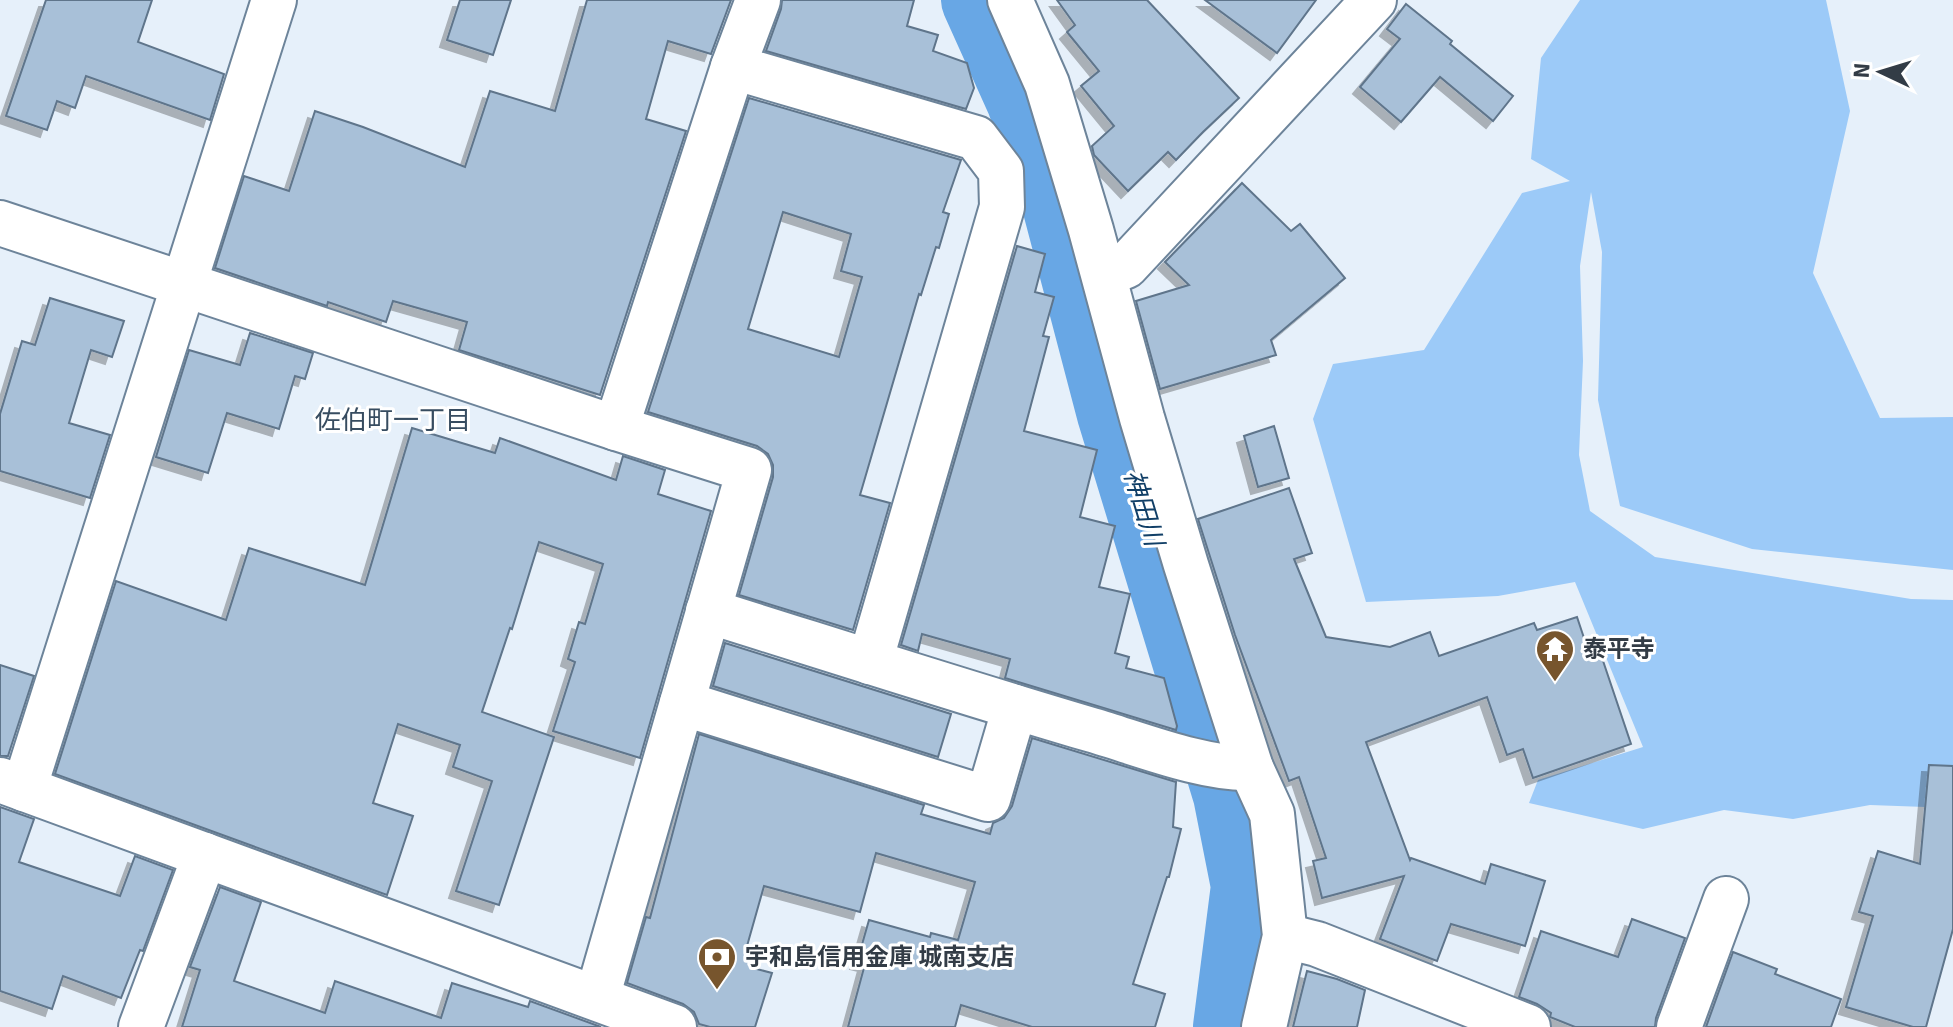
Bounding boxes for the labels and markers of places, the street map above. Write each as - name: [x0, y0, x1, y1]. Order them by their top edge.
- temple icon: 泰平寺: [1534, 628, 1576, 683]
- place label: 泰平寺: [1583, 634, 1655, 664]
- bank icon: 宇和島信用金庫 城南支店: [696, 936, 738, 991]
- place label: 宇和島信用金庫 城南支店: [745, 942, 1014, 972]

